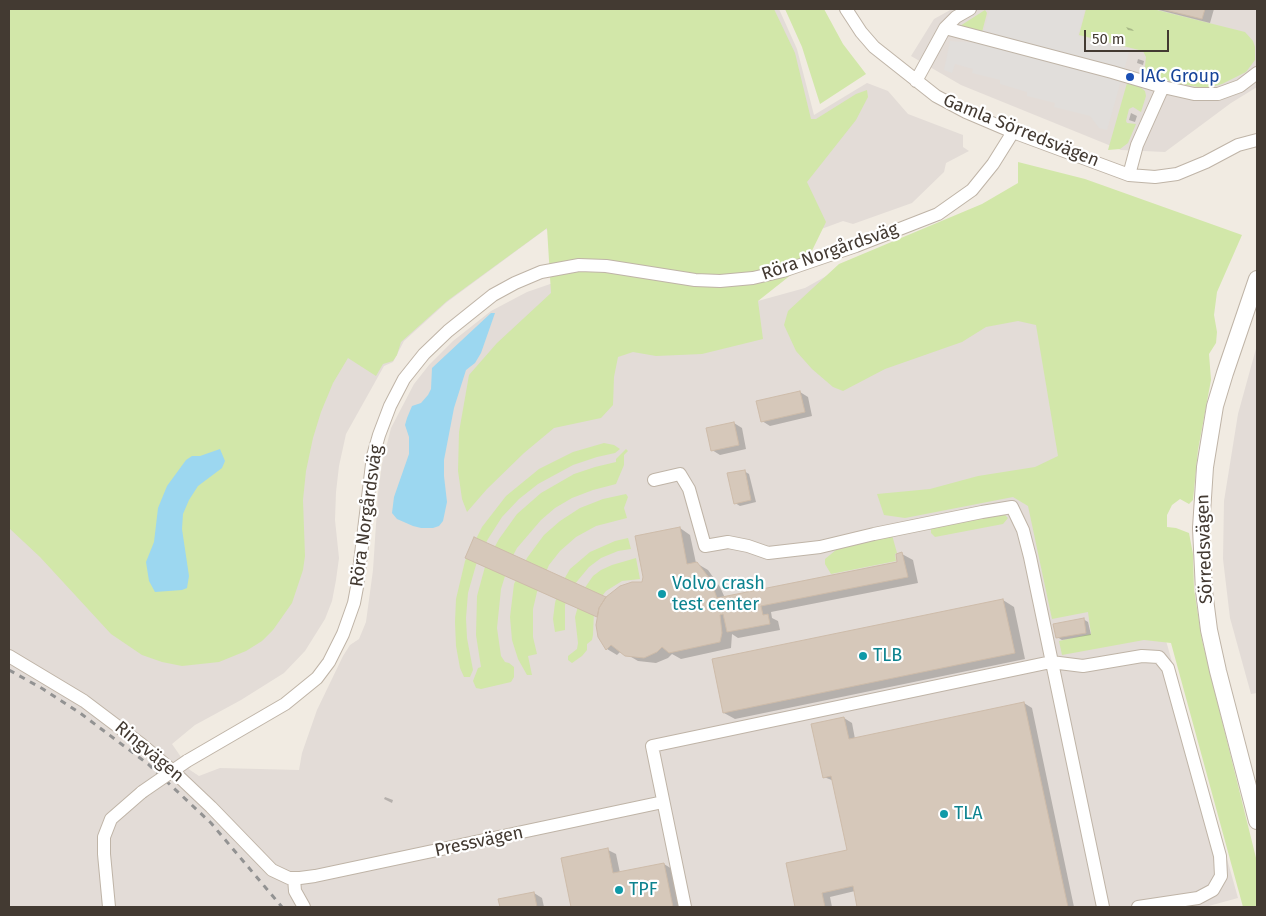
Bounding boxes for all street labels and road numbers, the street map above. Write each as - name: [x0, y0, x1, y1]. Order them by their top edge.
- street label: Gamla Sörredsvägen: [940, 90, 1102, 172]
- street label: Röra Norgårdsväg: [759, 218, 901, 286]
- street label: Röra Norgårdsväg: [346, 444, 388, 588]
- street label: Sörredsvägen: [1192, 494, 1218, 604]
- street label: Ringvägen: [110, 717, 188, 787]
- street label: Pressvägen: [433, 822, 525, 862]

